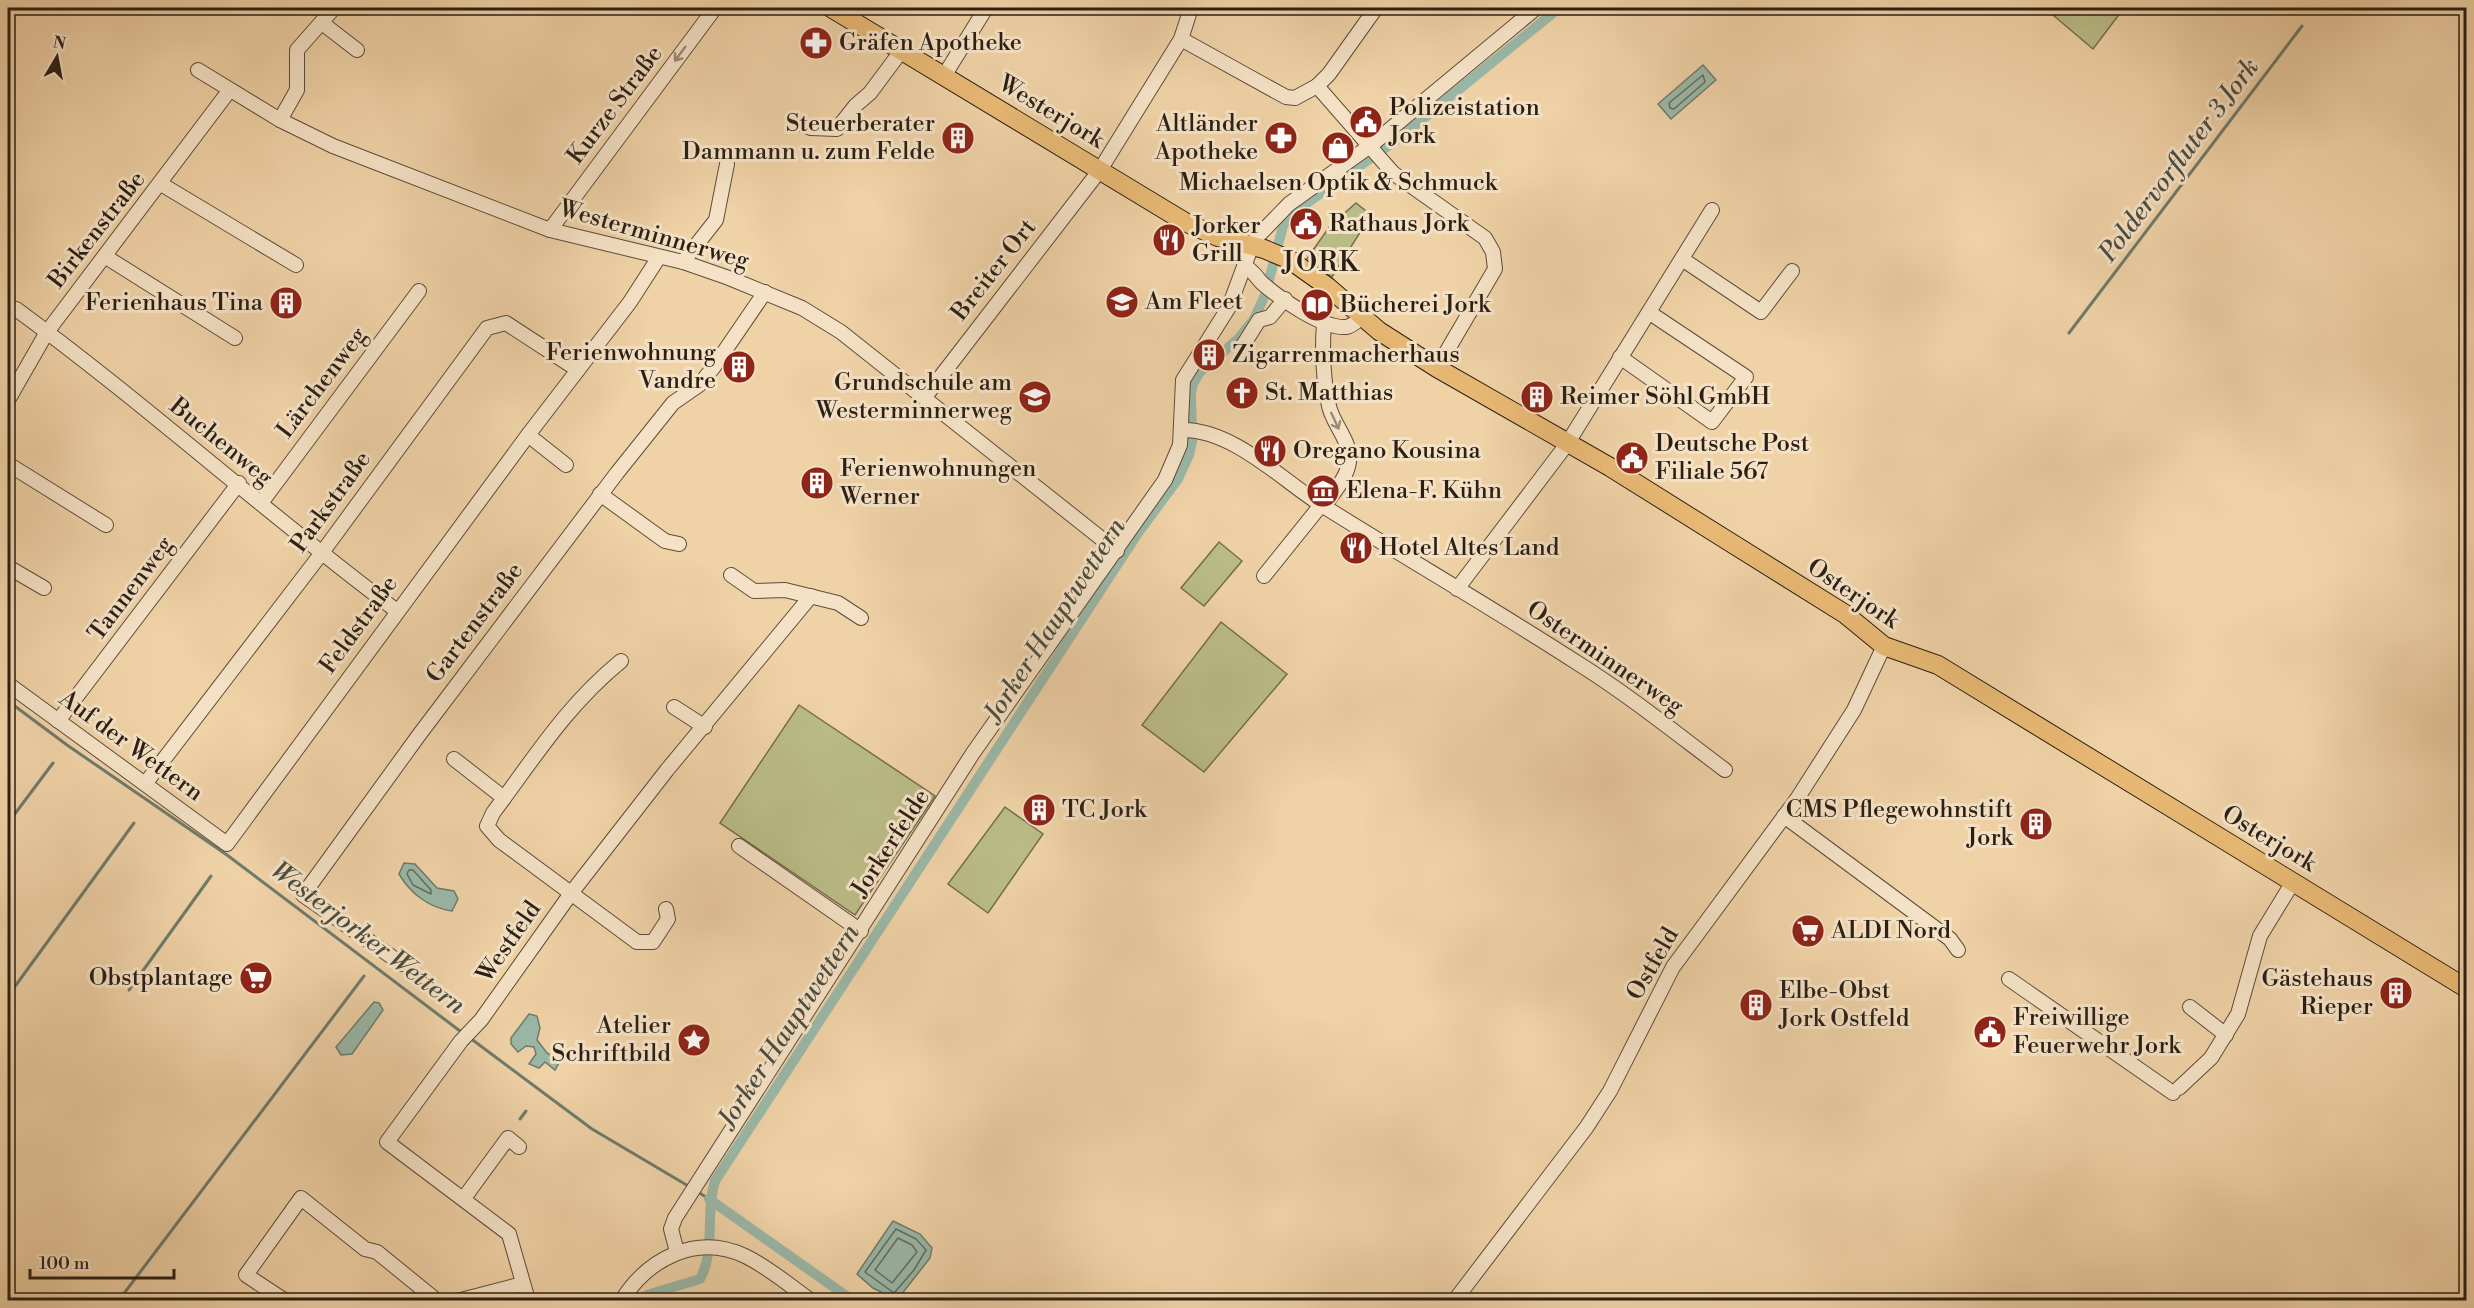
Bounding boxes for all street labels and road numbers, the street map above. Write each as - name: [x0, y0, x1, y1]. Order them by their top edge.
- street label: Kurze Straße: [561, 40, 669, 170]
- street label: Westerjork: [992, 68, 1111, 156]
- street label: Birkenstraße: [41, 165, 152, 296]
- street label: Westerminnerweg: [555, 193, 753, 277]
- street label: Breiter Ort: [944, 213, 1043, 328]
- street label: Lärchenweg: [270, 321, 374, 445]
- street label: Buchenweg: [163, 391, 279, 493]
- street label: Parkstraße: [284, 445, 378, 559]
- street label: Tannenweg: [82, 530, 181, 647]
- street label: Osterjork: [1801, 552, 1906, 637]
- street label: Gartenstraße: [420, 557, 530, 689]
- street label: Feldstraße: [313, 570, 405, 680]
- street label: Osterminnerweg: [1521, 594, 1690, 722]
- street label: Auf der Wettern: [52, 683, 209, 808]
- street label: Jorkerfelde: [845, 783, 937, 903]
- street label: Osterjork: [2216, 799, 2323, 880]
- street label: Westfeld: [470, 895, 548, 989]
- street label: Ostfeld: [1620, 922, 1686, 1006]

